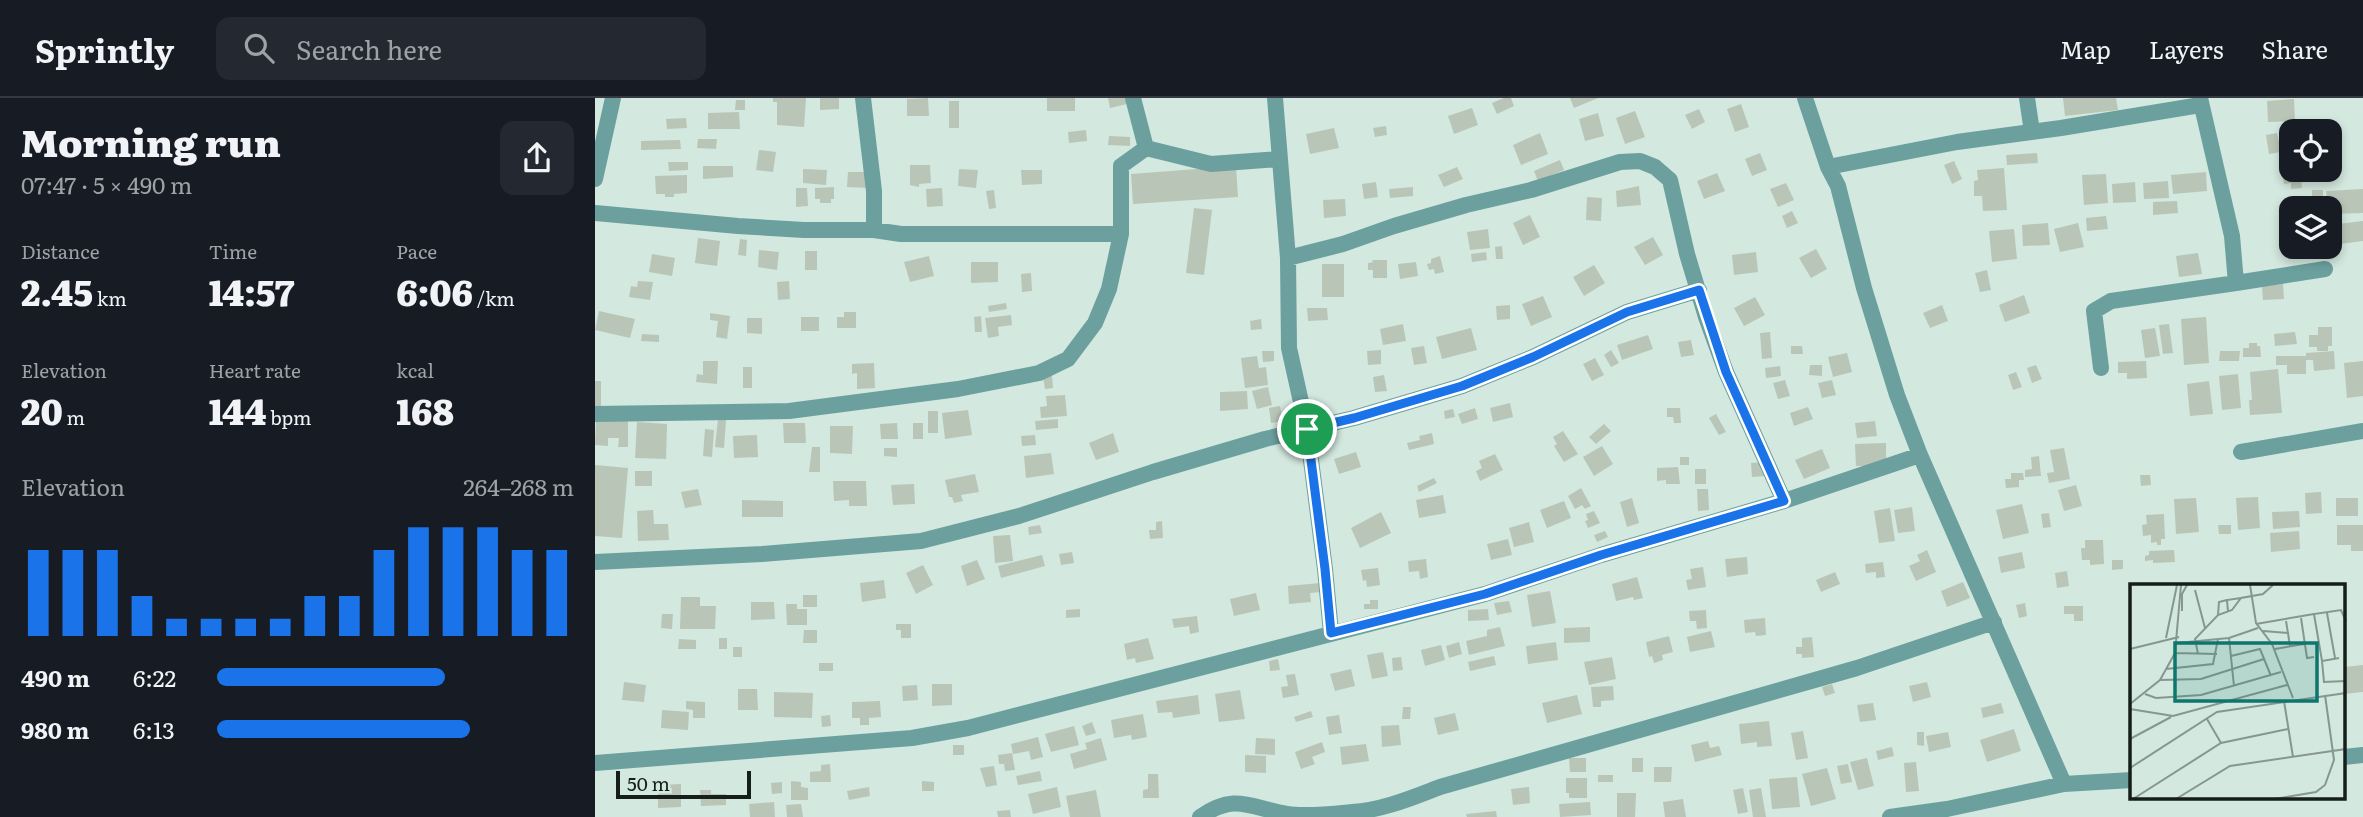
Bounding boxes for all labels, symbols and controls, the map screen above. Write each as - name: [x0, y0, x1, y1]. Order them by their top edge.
- search box: [216, 17, 706, 80]
- text: Sprintly: [35, 24, 174, 73]
- icon: search: [240, 29, 278, 67]
- text: Search here: [296, 29, 442, 68]
- text: Map: [2060, 31, 2111, 66]
- text: Layers: [2149, 31, 2223, 66]
- text: Share: [2261, 31, 2328, 66]
- text: Morning run: [21, 112, 281, 169]
- map controls: [2279, 119, 2342, 259]
- button: locate: [2279, 119, 2342, 182]
- button: share: [500, 121, 574, 195]
- text: 07:47 · 5 × 490 m: [21, 167, 192, 201]
- button: layers: [2279, 196, 2342, 259]
- text: Distance: [21, 237, 100, 265]
- text: Time: [209, 237, 257, 265]
- text: Pace: [396, 237, 437, 265]
- text: 2.45: [21, 265, 93, 317]
- text: 14:57: [209, 265, 294, 317]
- text: 6:06: [396, 265, 473, 317]
- text: km: [93, 284, 127, 312]
- text: /km: [473, 284, 515, 312]
- text: Elevation: [21, 356, 107, 384]
- text: Heart rate: [209, 356, 301, 384]
- text: kcal: [396, 356, 434, 384]
- text: 20: [21, 384, 63, 436]
- text: 144: [209, 384, 266, 436]
- text: 168: [396, 384, 454, 436]
- pin: [1277, 399, 1337, 459]
- text: m: [63, 403, 85, 431]
- text: bpm: [266, 403, 311, 431]
- icon: arrive: [1288, 410, 1326, 448]
- text: Elevation: [21, 469, 125, 503]
- text: 264–268 m: [463, 469, 574, 503]
- inset map: [2130, 584, 2345, 800]
- text: 490 m: [21, 660, 90, 694]
- text: 6:22: [133, 660, 176, 694]
- text: 980 m: [21, 712, 90, 746]
- text: 6:13: [133, 712, 175, 746]
- scale bar: [616, 768, 751, 800]
- text: 50 m: [627, 769, 670, 797]

